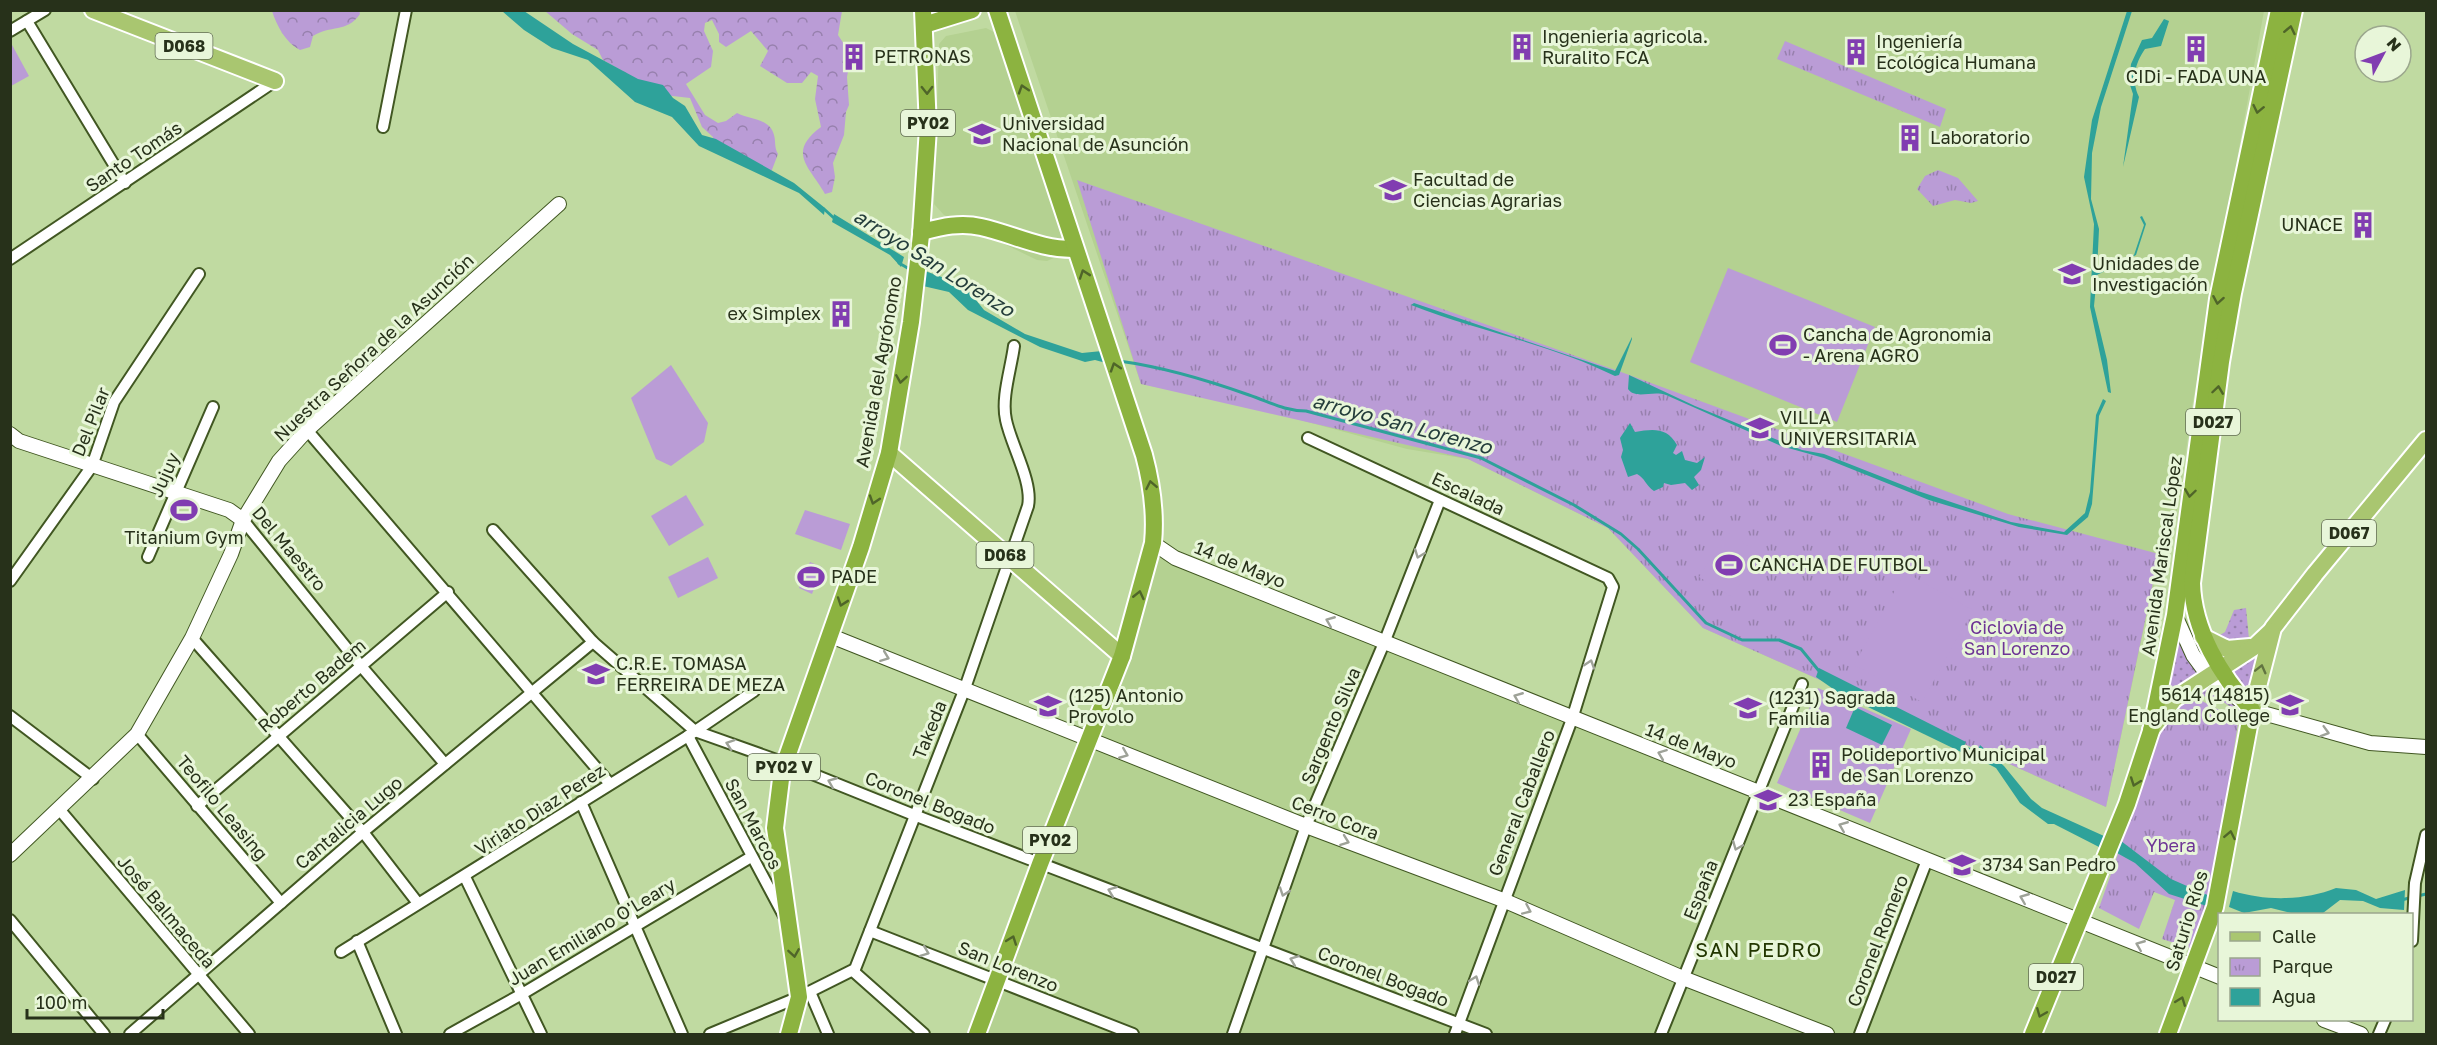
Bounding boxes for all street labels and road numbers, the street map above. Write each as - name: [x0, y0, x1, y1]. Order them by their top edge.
- road number: D068: [156, 33, 213, 59]
- road number: PY02: [901, 110, 955, 136]
- street label: Santo Tomás: [81, 116, 186, 196]
- street label: Nuestra Señora de la Asunción: [269, 249, 478, 446]
- street label: Avenida del Agrónomo: [850, 275, 906, 469]
- street label: Del Pilar: [66, 384, 114, 460]
- road number: D027: [2186, 409, 2240, 435]
- street label: Jujuy: [145, 449, 184, 500]
- street label: Avenida Mariscal López: [2136, 454, 2186, 657]
- street label: Escalada: [1429, 467, 1508, 519]
- street label: Del Maestro: [248, 502, 332, 595]
- road number: D067: [2322, 520, 2376, 546]
- street label: 14 de Mayo: [1192, 536, 1289, 592]
- road number: D068: [976, 542, 1034, 568]
- street label: Roberto Badem: [253, 634, 370, 737]
- street label: Sargento Silva: [1296, 664, 1365, 787]
- street label: Takeda: [907, 697, 951, 762]
- street label: 14 de Mayo: [1643, 718, 1740, 773]
- street label: General Caballero: [1483, 726, 1559, 879]
- street label: Teofilo Leasing: [173, 750, 273, 864]
- road number: PY02 V: [748, 754, 820, 780]
- street label: Viriato Diaz Perez: [470, 759, 609, 860]
- street label: Coronel Bogado: [862, 766, 999, 838]
- street label: Cantalicia Lugo: [290, 771, 406, 873]
- street label: San Marcos: [721, 774, 787, 873]
- street label: Cerro Cora: [1289, 790, 1382, 844]
- road number: PY02: [1023, 827, 1077, 853]
- street label: José Balmaceda: [113, 850, 220, 972]
- street label: España: [1678, 856, 1722, 923]
- street label: Saturio Ríos: [2160, 868, 2212, 974]
- street label: Coronel Romero: [1842, 872, 1912, 1010]
- street label: Juan Emiliano O'Leary: [504, 873, 679, 990]
- street label: San Lorenzo: [955, 936, 1062, 996]
- street label: Coronel Bogado: [1315, 941, 1452, 1011]
- road number: D027: [2029, 964, 2083, 990]

